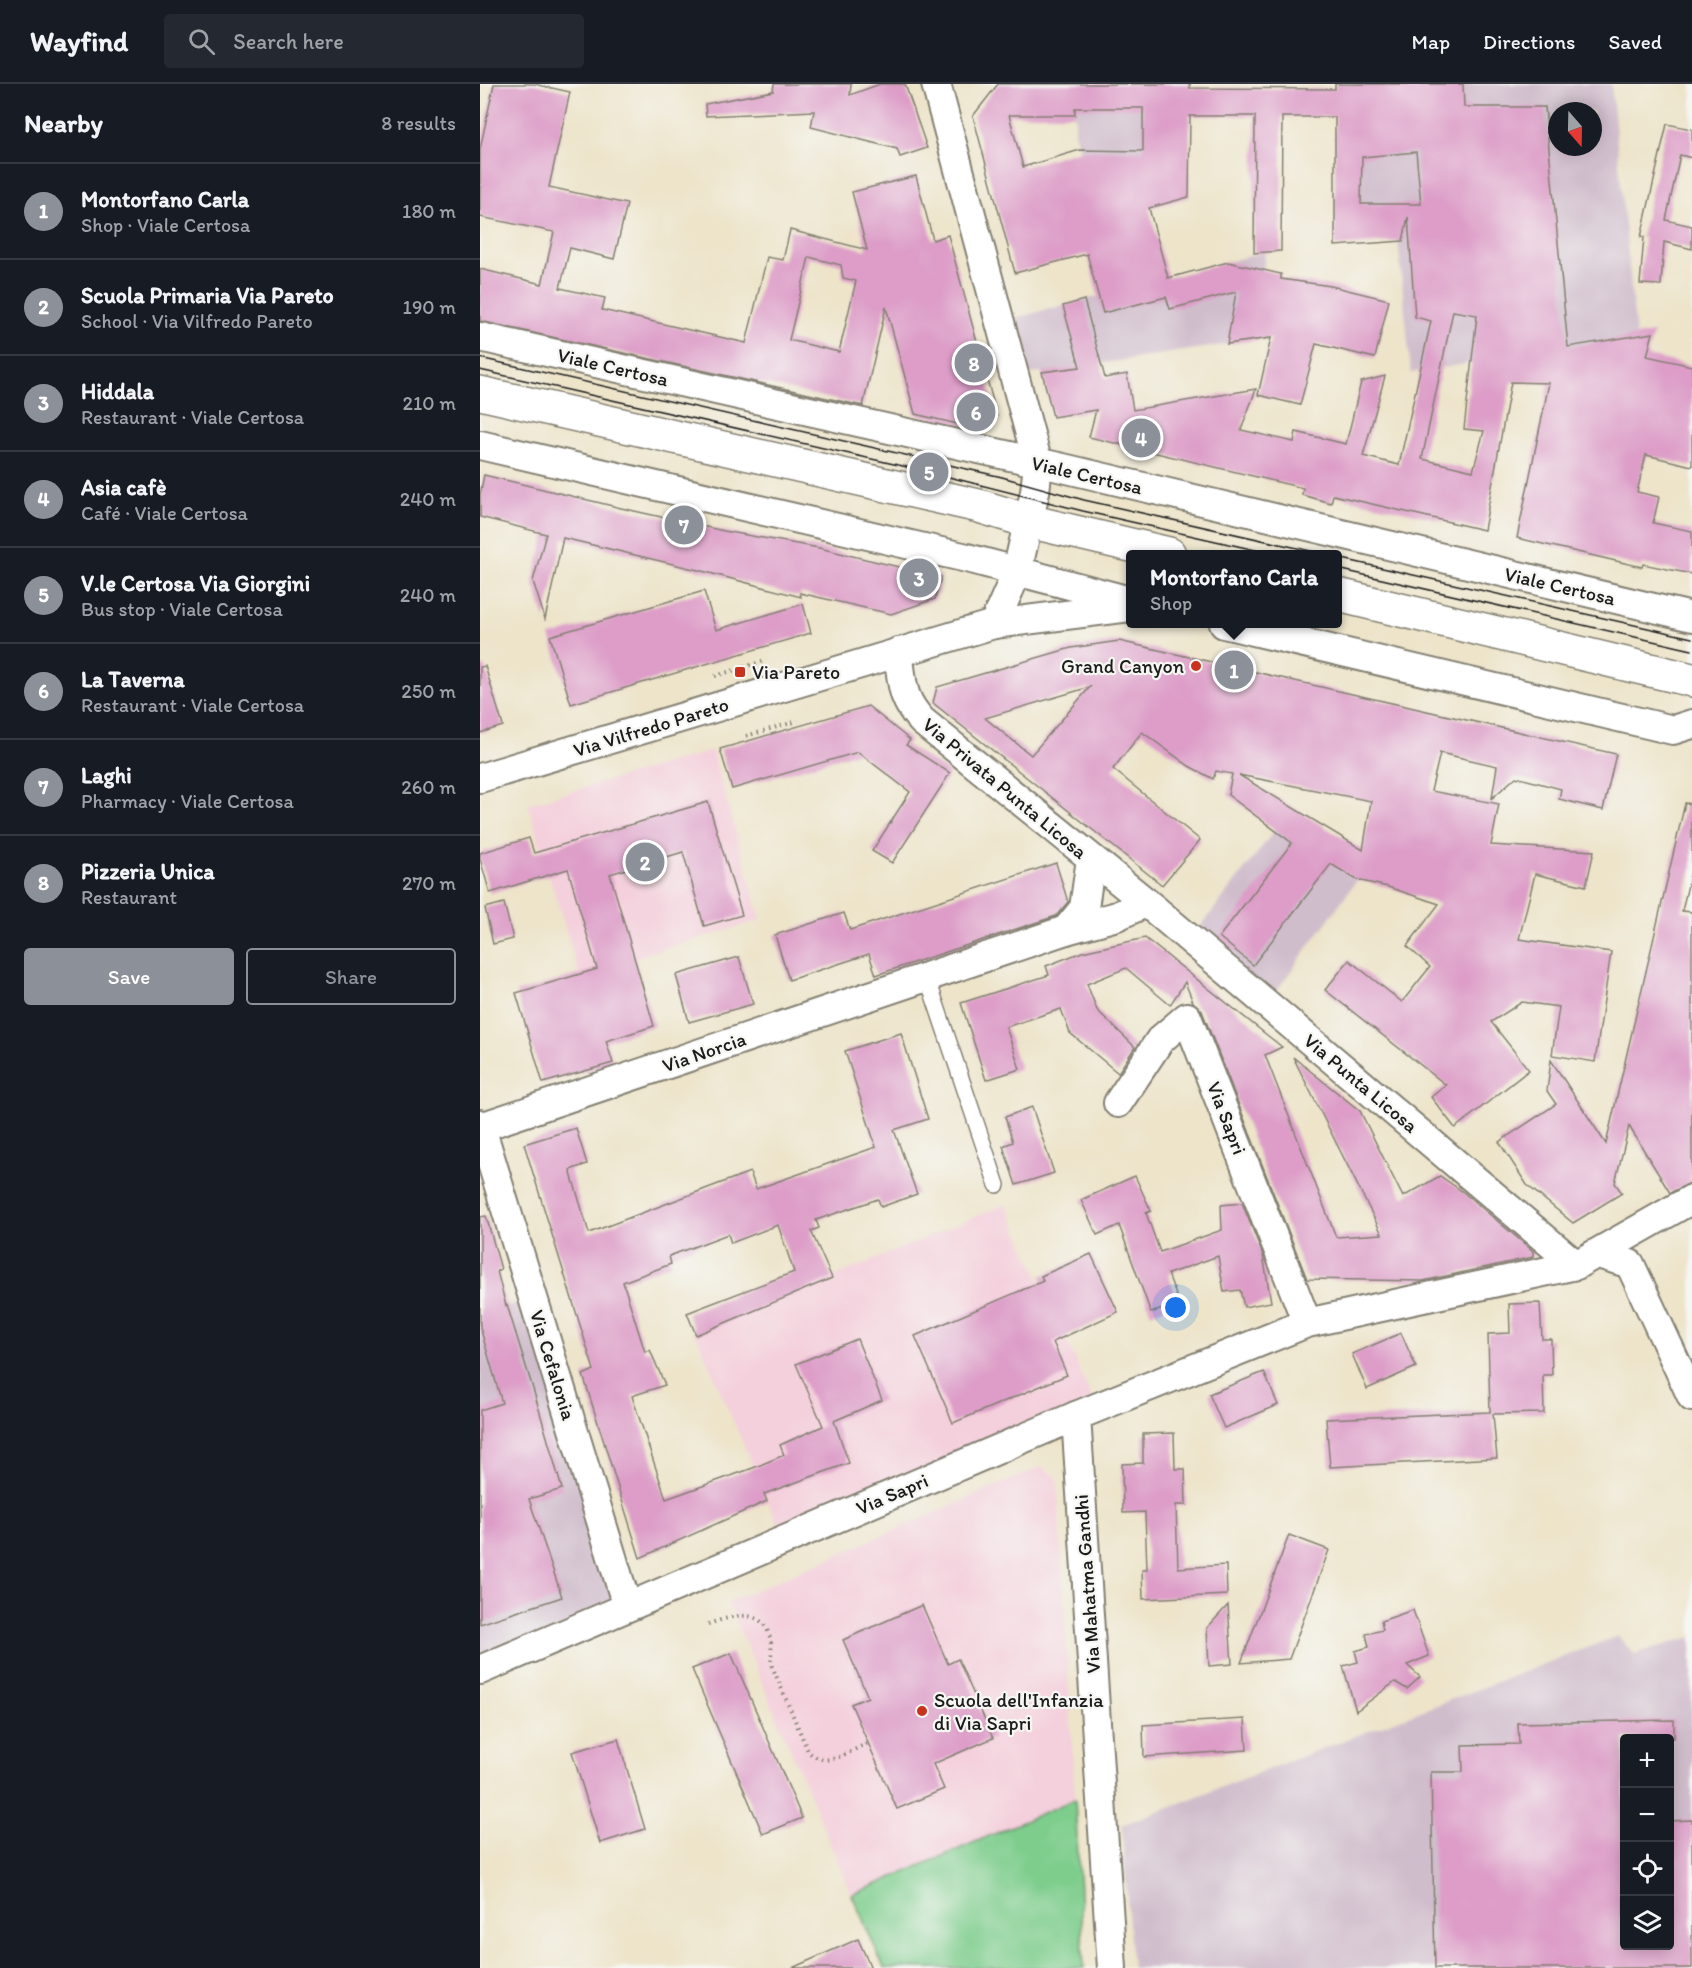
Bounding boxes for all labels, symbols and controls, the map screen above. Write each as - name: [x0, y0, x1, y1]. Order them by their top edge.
- search box: [164, 14, 584, 68]
- text: Wayfind: [30, 24, 128, 58]
- icon: search: [185, 25, 218, 58]
- text: Search here: [233, 28, 344, 55]
- text: Map: [1412, 29, 1450, 54]
- text: Directions: [1483, 29, 1575, 54]
- text: Saved: [1608, 29, 1662, 54]
- north arrow: [1548, 102, 1602, 156]
- text: Nearby: [24, 107, 103, 139]
- text: 8 results: [381, 111, 456, 135]
- text: Montorfano Carla: [81, 186, 249, 213]
- text: 1: [39, 199, 48, 223]
- text: 180 m: [402, 199, 456, 223]
- text: Shop · Viale Certosa: [81, 213, 250, 237]
- text: Scuola Primaria Via Pareto: [81, 282, 334, 309]
- text: 2: [38, 295, 49, 319]
- text: 190 m: [403, 295, 456, 319]
- text: School · Via Vilfredo Pareto: [81, 309, 313, 333]
- pin: 8: [954, 340, 994, 386]
- street label: Viale Certosa: [555, 343, 672, 392]
- text: Hiddala: [81, 378, 154, 405]
- pin: 6: [956, 390, 996, 434]
- text: 3: [38, 391, 49, 415]
- text: 210 m: [403, 391, 456, 415]
- text: Restaurant · Viale Certosa: [81, 405, 304, 429]
- pin: 4: [1122, 416, 1160, 460]
- pin: 5: [910, 450, 948, 494]
- street label: Viale Certosa: [1029, 451, 1146, 500]
- text: Asia cafè: [81, 474, 167, 501]
- text: 4: [37, 487, 50, 511]
- text: 240 m: [400, 487, 456, 511]
- text: Café · Viale Certosa: [81, 501, 248, 525]
- pin: 7: [664, 502, 704, 548]
- popup: [1126, 550, 1342, 628]
- pin: 3: [900, 556, 938, 600]
- street label: Viale Certosa: [1502, 562, 1619, 611]
- text: Montorfano Carla: [1150, 564, 1318, 591]
- text: V.le Certosa Via Giorgini: [81, 570, 310, 597]
- text: 5: [38, 583, 49, 607]
- text: 240 m: [400, 583, 456, 607]
- text: Shop: [1150, 591, 1192, 615]
- text: Bus stop · Viale Certosa: [81, 597, 283, 621]
- pin: 1: [1214, 648, 1254, 692]
- place label: Grand Canyon: [1061, 654, 1184, 678]
- marker: Grand Canyon: [1189, 659, 1203, 673]
- place label: Via Pareto: [752, 660, 840, 684]
- marker: Via Pareto: [733, 665, 747, 679]
- text: La Taverna: [81, 666, 185, 693]
- text: 6: [38, 679, 49, 703]
- text: 250 m: [401, 679, 456, 703]
- street label: Via Vilfredo Pareto: [570, 692, 732, 762]
- text: Restaurant · Viale Certosa: [81, 693, 304, 717]
- street label: Via Privata Punta Licosa: [918, 712, 1093, 864]
- text: Laghi: [81, 762, 132, 789]
- text: 7: [39, 775, 48, 799]
- text: 260 m: [401, 775, 456, 799]
- text: Pharmacy · Viale Certosa: [81, 789, 294, 813]
- pin: 2: [626, 840, 664, 884]
- text: Pizzeria Unica: [81, 858, 215, 885]
- text: 8: [38, 871, 49, 895]
- text: 270 m: [402, 871, 456, 895]
- text: Restaurant: [81, 885, 177, 909]
- button: Save: [24, 948, 234, 1005]
- button: Share: [246, 948, 456, 1005]
- street label: Via Norcia: [659, 1026, 749, 1077]
- street label: Via Punta Licosa: [1299, 1028, 1423, 1138]
- street label: Via Sapri: [1202, 1078, 1252, 1158]
- your location: [1161, 1293, 1190, 1322]
- street label: Via Cefalonia: [525, 1307, 581, 1424]
- street label: Via Sapri: [852, 1468, 932, 1520]
- street label: Via Mahatma Gandhi: [1069, 1494, 1105, 1674]
- place label: Scuola dell'Infanzia di Via Sapri: [934, 1688, 1104, 1735]
- marker: Scuola dell'Infanzia di Via Sapri: [915, 1704, 929, 1718]
- map controls: [1620, 1734, 1674, 1950]
- button: +: [1620, 1734, 1674, 1788]
- button: −: [1620, 1788, 1674, 1842]
- button: locate: [1620, 1842, 1674, 1896]
- button: layers: [1620, 1896, 1674, 1950]

